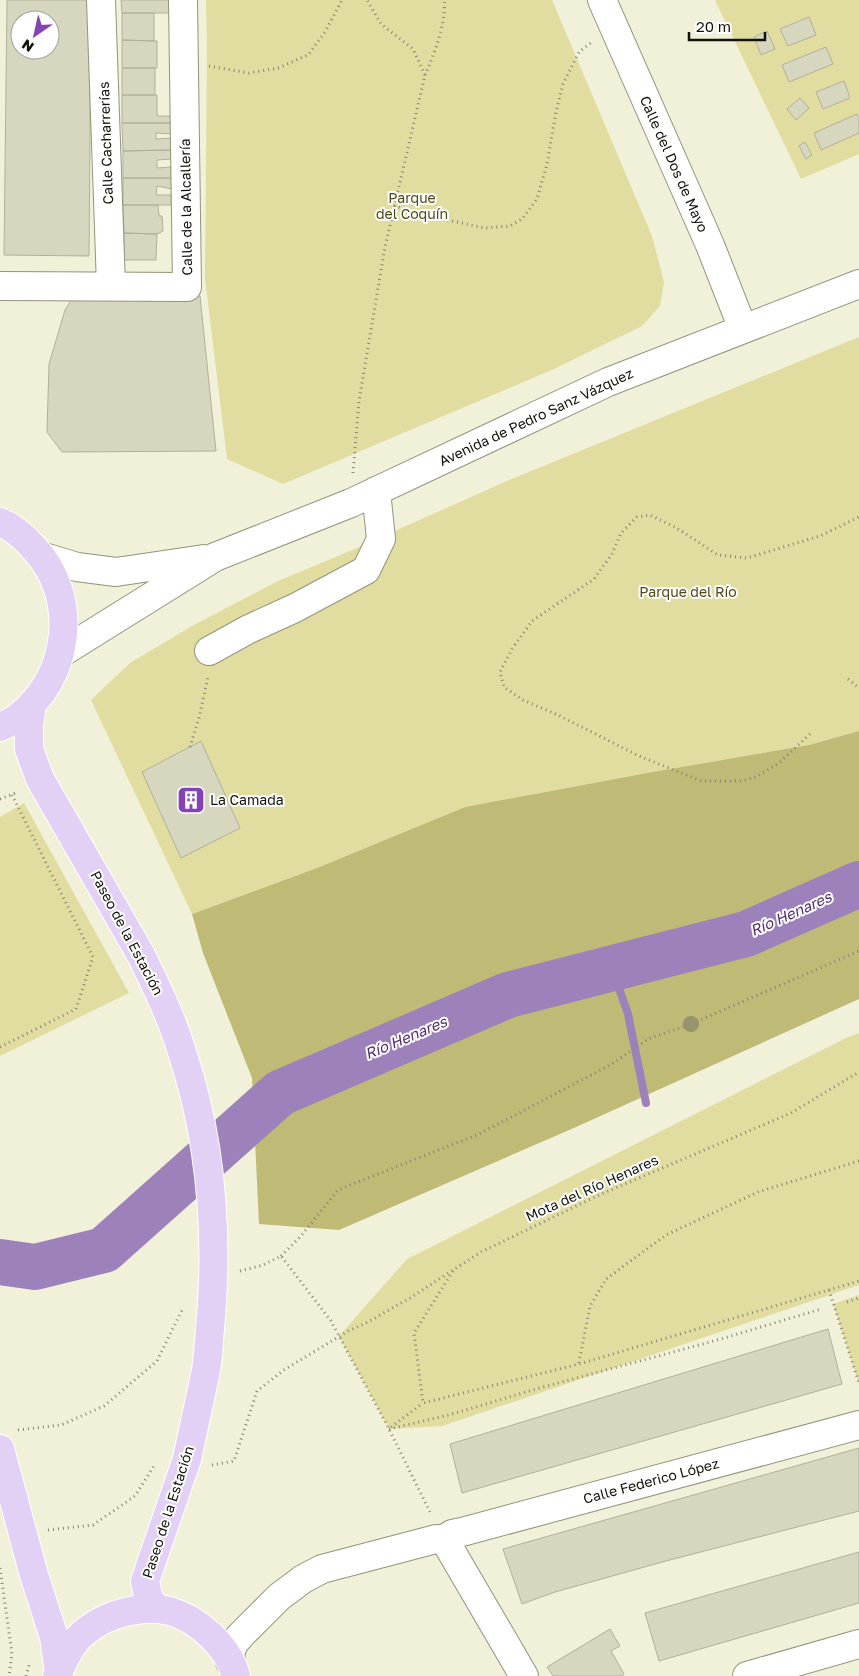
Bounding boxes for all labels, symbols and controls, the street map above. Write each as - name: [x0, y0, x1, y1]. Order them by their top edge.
- north arrow: [10, 10, 60, 60]
- scale bar: [689, 10, 765, 42]
- text: 20 m: [696, 17, 731, 35]
- text: N: [18, 36, 37, 56]
- street label: Calle Cacharrerías: [95, 81, 116, 205]
- street label: Calle del Dos de Mayo: [637, 93, 712, 235]
- street label: Calle de la Alcallería: [176, 138, 195, 276]
- park label: Parque del Coquín: [376, 189, 448, 222]
- street label: Avenida de Pedro Sanz Vázquez: [436, 364, 635, 469]
- park label: Parque del Río: [639, 583, 737, 600]
- building icon: La Camada: [176, 785, 206, 815]
- place label: La Camada: [210, 791, 284, 808]
- street label: Paseo de la Estación: [87, 868, 167, 998]
- water label: Río Henares: [747, 887, 835, 939]
- water label: Río Henares: [362, 1011, 450, 1062]
- street label: Mota del Río Henares: [523, 1151, 661, 1224]
- street label: Paseo de la Estación: [138, 1443, 197, 1580]
- street label: Calle Federico López: [581, 1454, 721, 1507]

